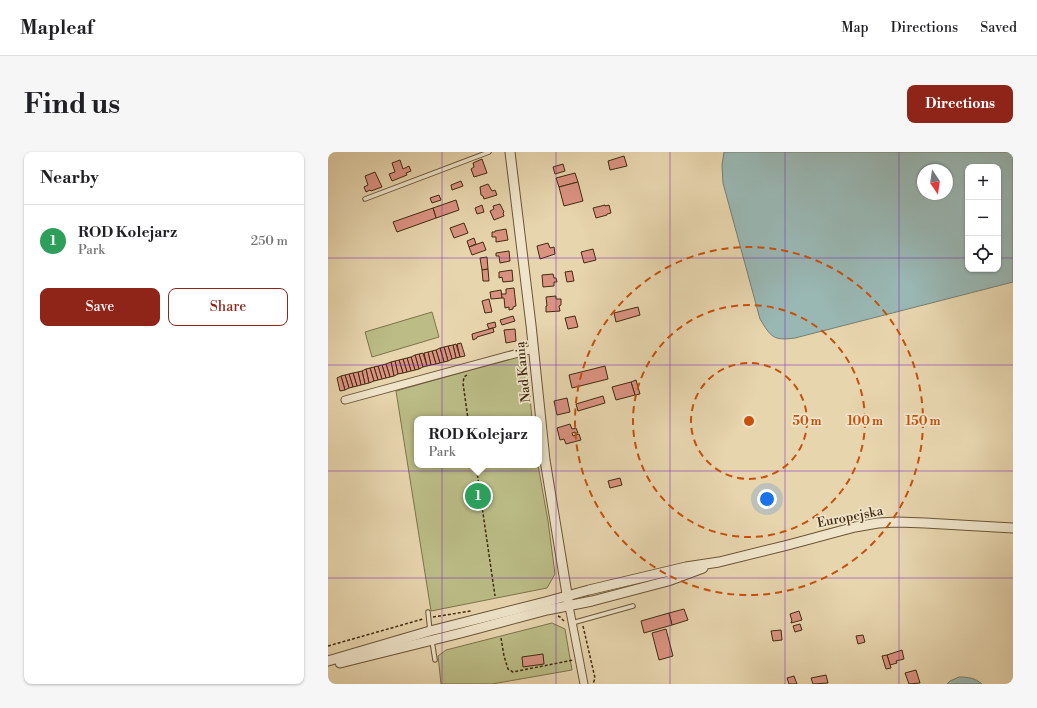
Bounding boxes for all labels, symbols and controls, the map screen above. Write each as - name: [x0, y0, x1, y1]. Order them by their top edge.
- text: Mapleaf: [20, 16, 93, 40]
- text: Map: [841, 19, 869, 37]
- text: Directions: [891, 19, 958, 37]
- text: Saved: [980, 19, 1017, 37]
- button: Directions: [907, 85, 1013, 123]
- text: Find us: [24, 87, 120, 122]
- north arrow: [917, 164, 953, 200]
- map controls: [965, 164, 1001, 272]
- button: +: [965, 164, 1001, 200]
- text: Nearby: [40, 167, 99, 189]
- button: −: [965, 200, 1001, 236]
- text: ROD Kolejarz: [78, 223, 177, 242]
- text: 1: [50, 233, 56, 249]
- text: 250 m: [251, 233, 288, 249]
- button: locate: [965, 236, 1001, 272]
- text: Park: [78, 242, 105, 258]
- button: Save: [40, 288, 160, 326]
- button: Share: [168, 288, 288, 326]
- street label: Nad Kanią: [512, 340, 534, 403]
- centre of rings: [742, 414, 756, 428]
- text: 50 m: [792, 414, 822, 429]
- text: 100 m: [847, 414, 883, 429]
- text: 150 m: [906, 414, 940, 429]
- popup: [414, 416, 542, 468]
- text: ROD Kolejarz: [428, 425, 528, 444]
- text: Park: [428, 444, 456, 460]
- pin: 1: [465, 481, 491, 511]
- your location: [757, 489, 777, 509]
- street label: Europejska: [816, 503, 885, 531]

